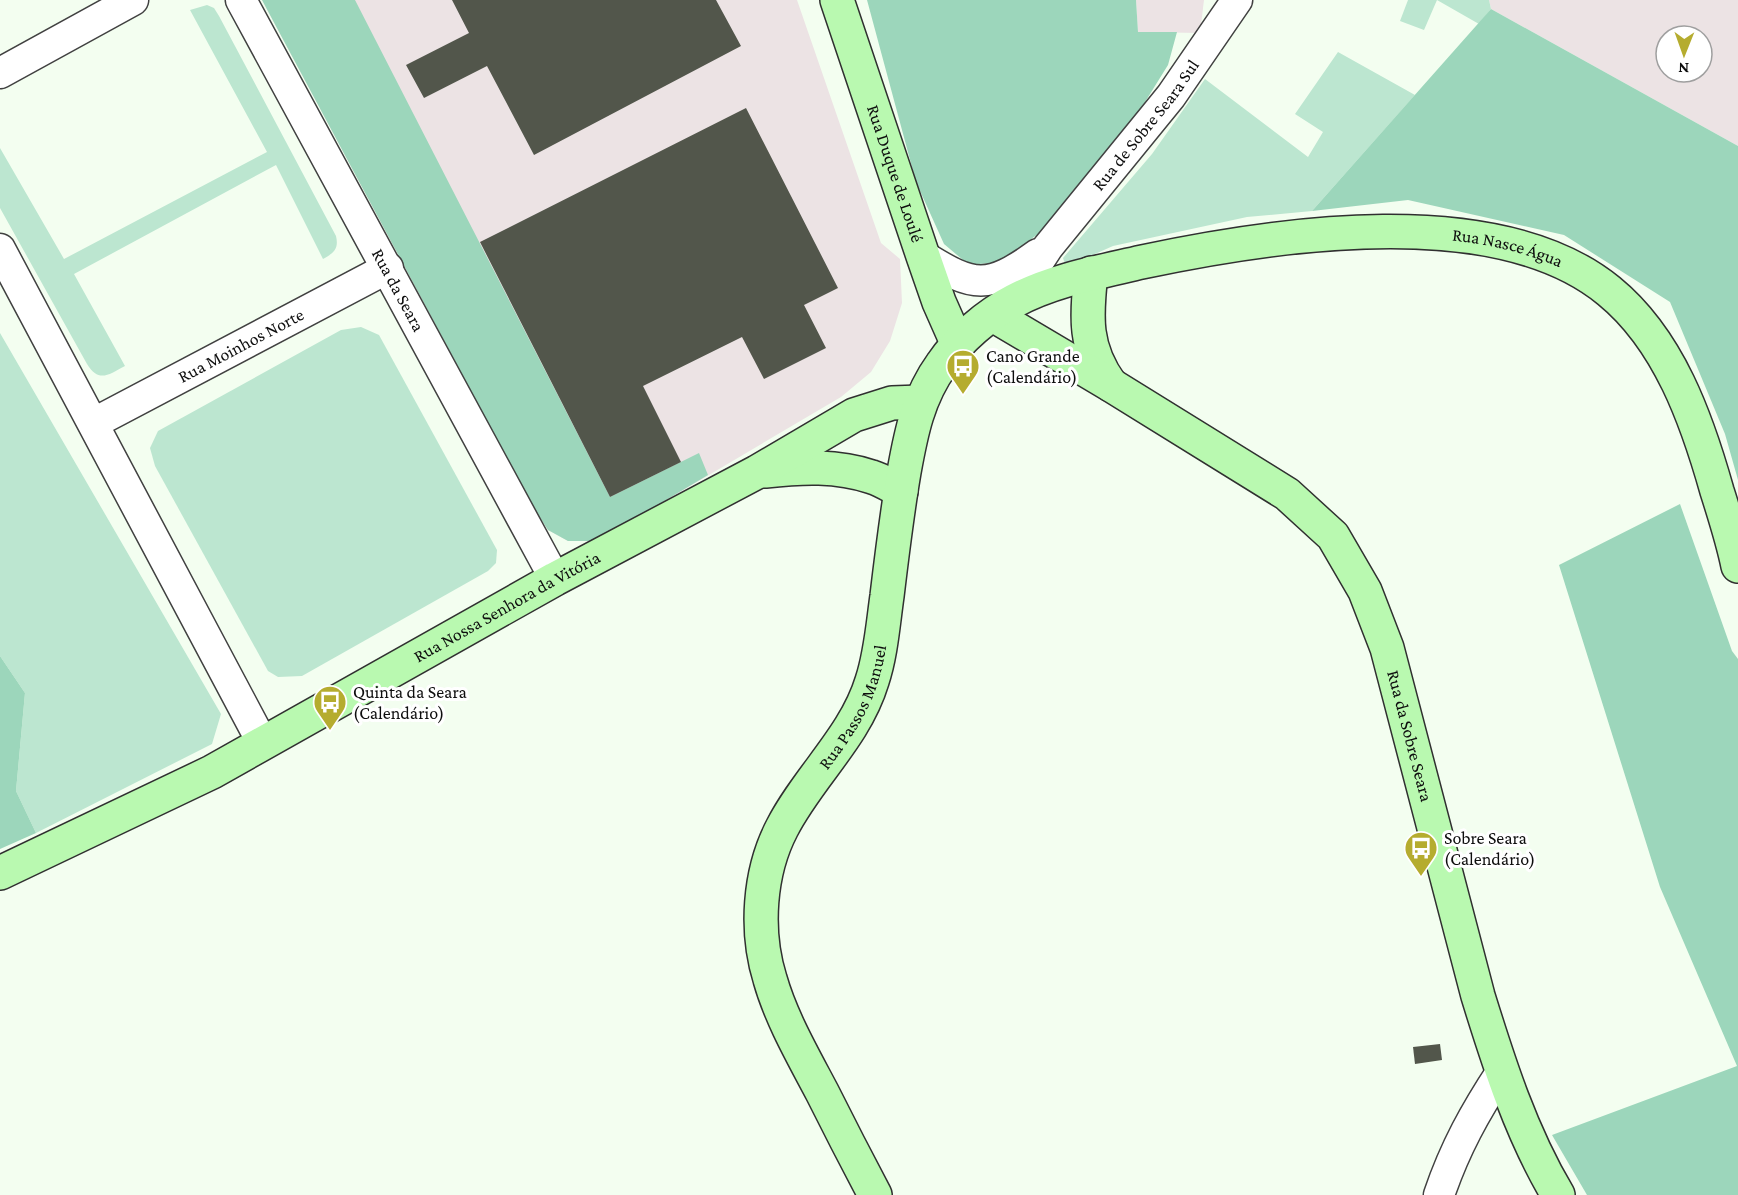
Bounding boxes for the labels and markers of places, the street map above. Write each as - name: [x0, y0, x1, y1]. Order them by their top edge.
- place label: Cano Grande (Calendário): [986, 346, 1080, 388]
- bus stop icon: Cano Grande (Calendário): [945, 348, 981, 395]
- place label: Quinta da Seara (Calendário): [353, 682, 467, 724]
- bus stop icon: Quinta da Seara (Calendário): [312, 684, 348, 731]
- place label: Sobre Seara (Calendário): [1444, 828, 1535, 870]
- bus stop icon: Sobre Seara (Calendário): [1403, 830, 1439, 877]

